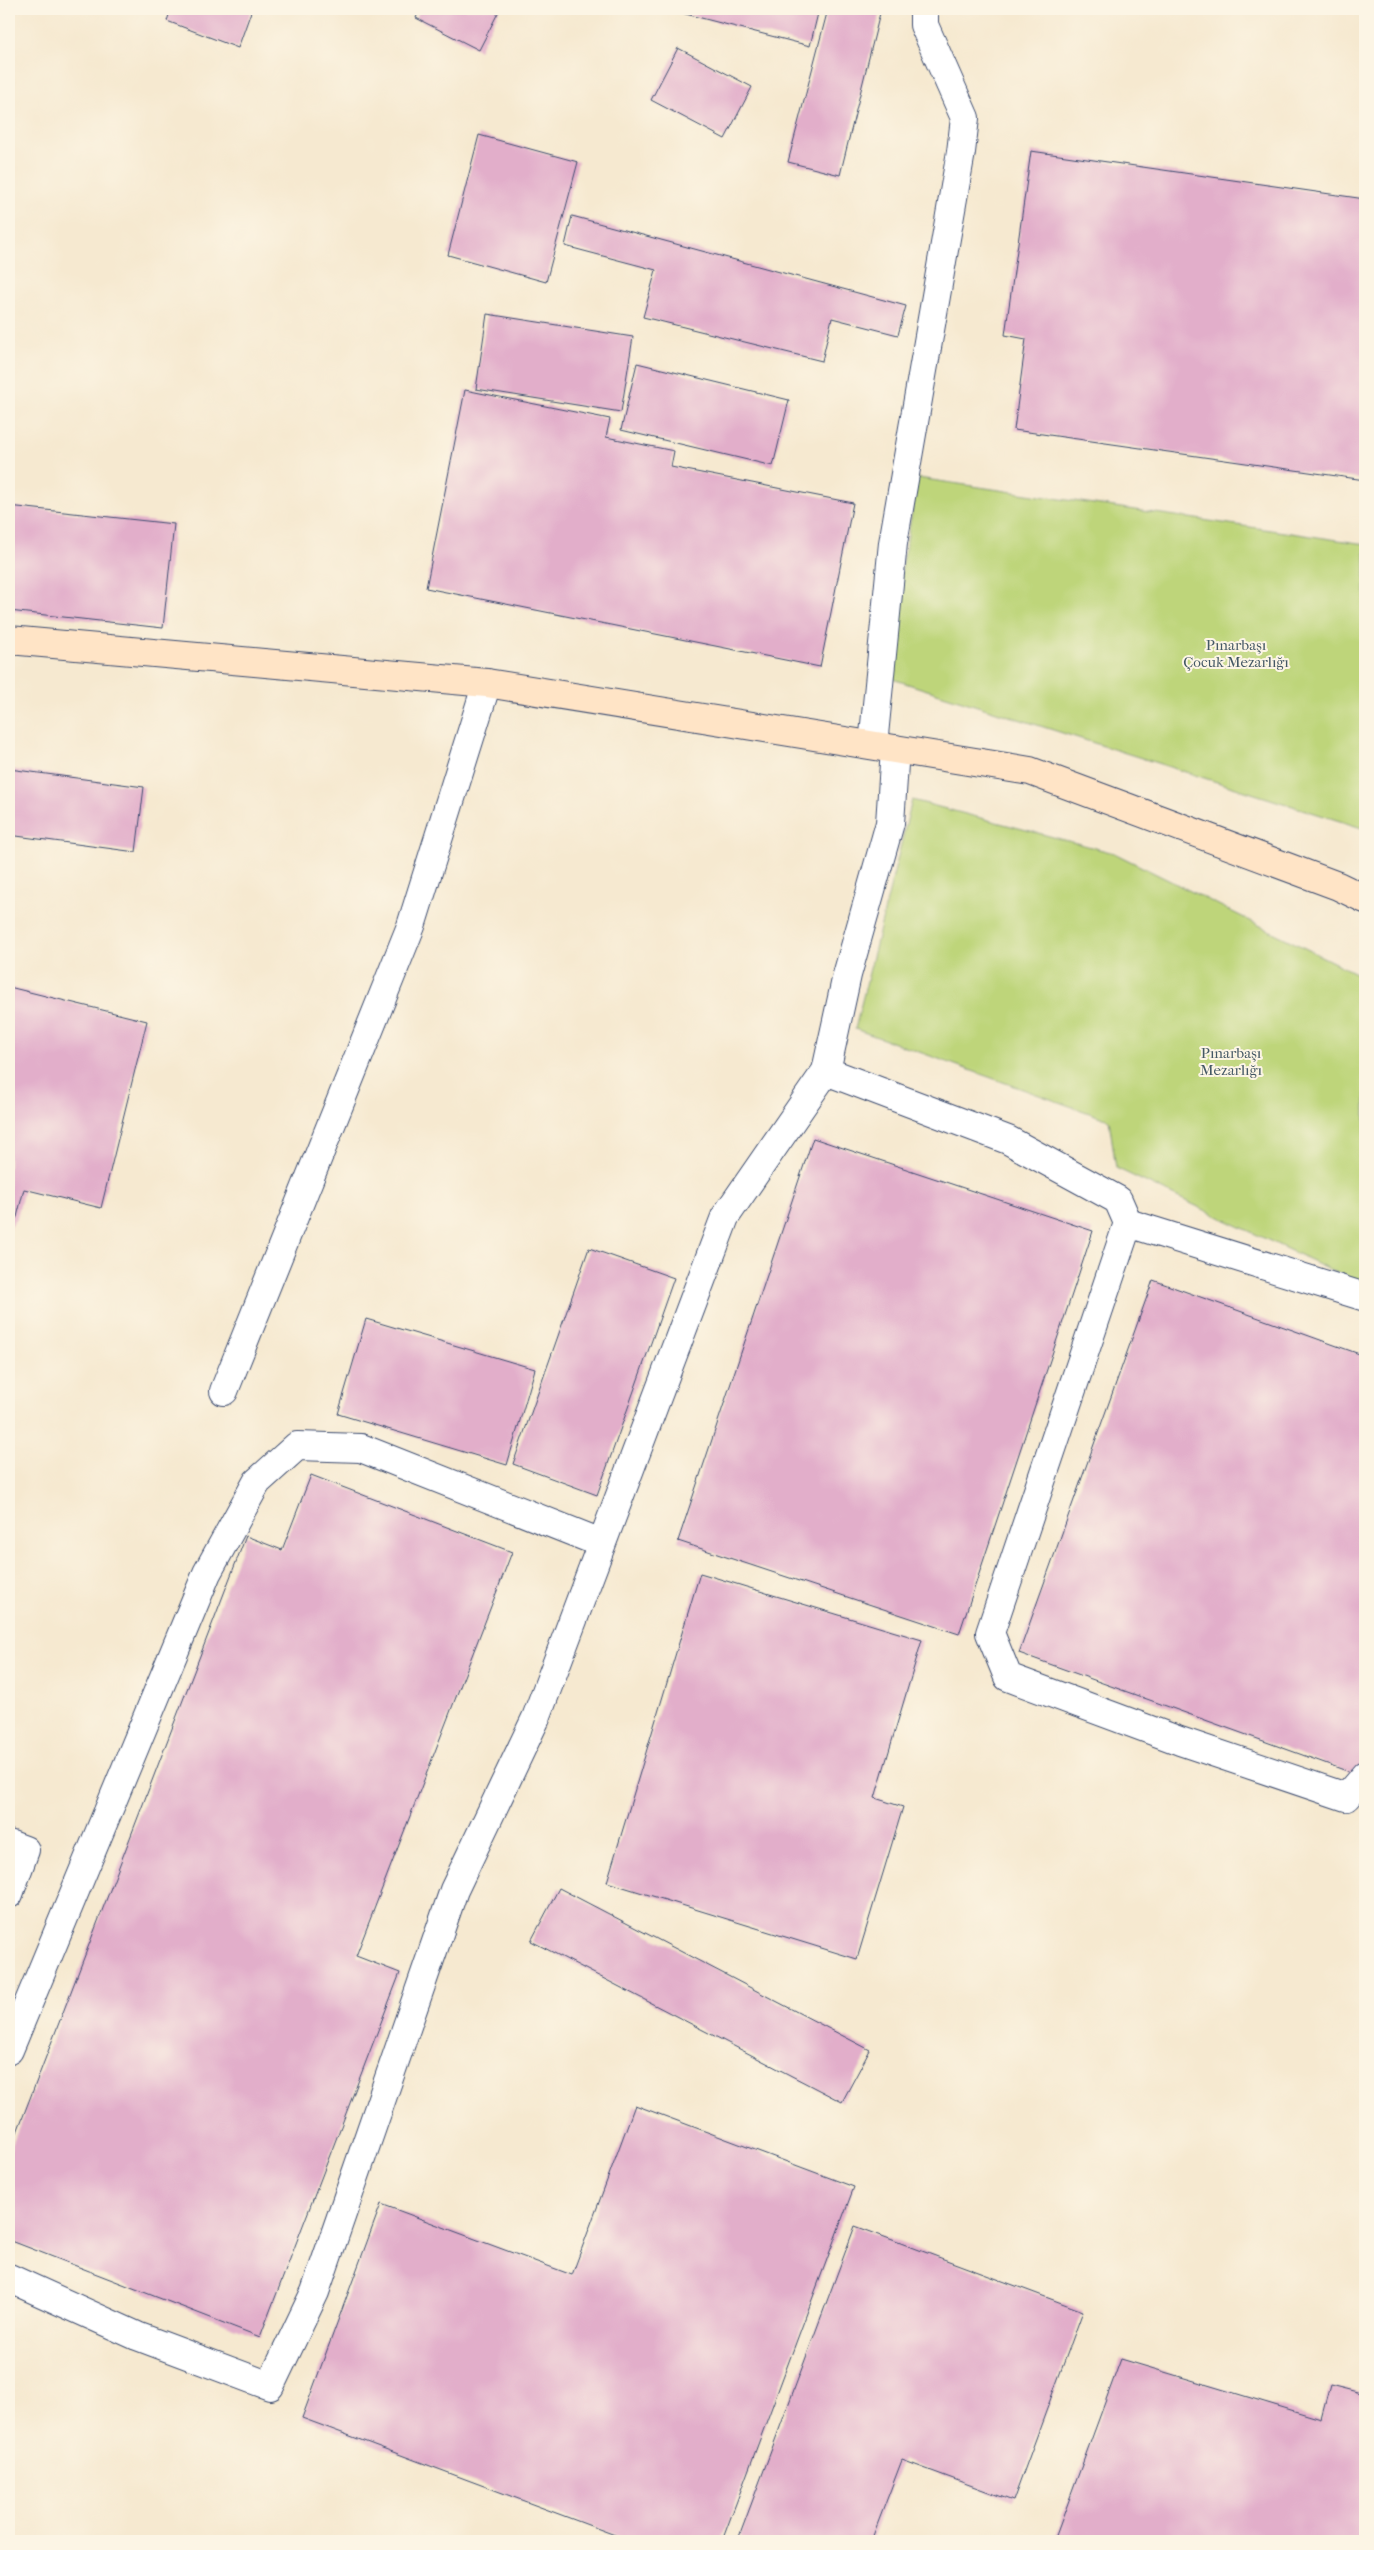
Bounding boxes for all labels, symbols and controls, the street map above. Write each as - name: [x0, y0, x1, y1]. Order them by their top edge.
- park label: Pınarbaşı Çocuk Mezarlığı: [1183, 636, 1289, 671]
- park label: Pınarbaşı Mezarlığı: [1200, 1044, 1262, 1079]

